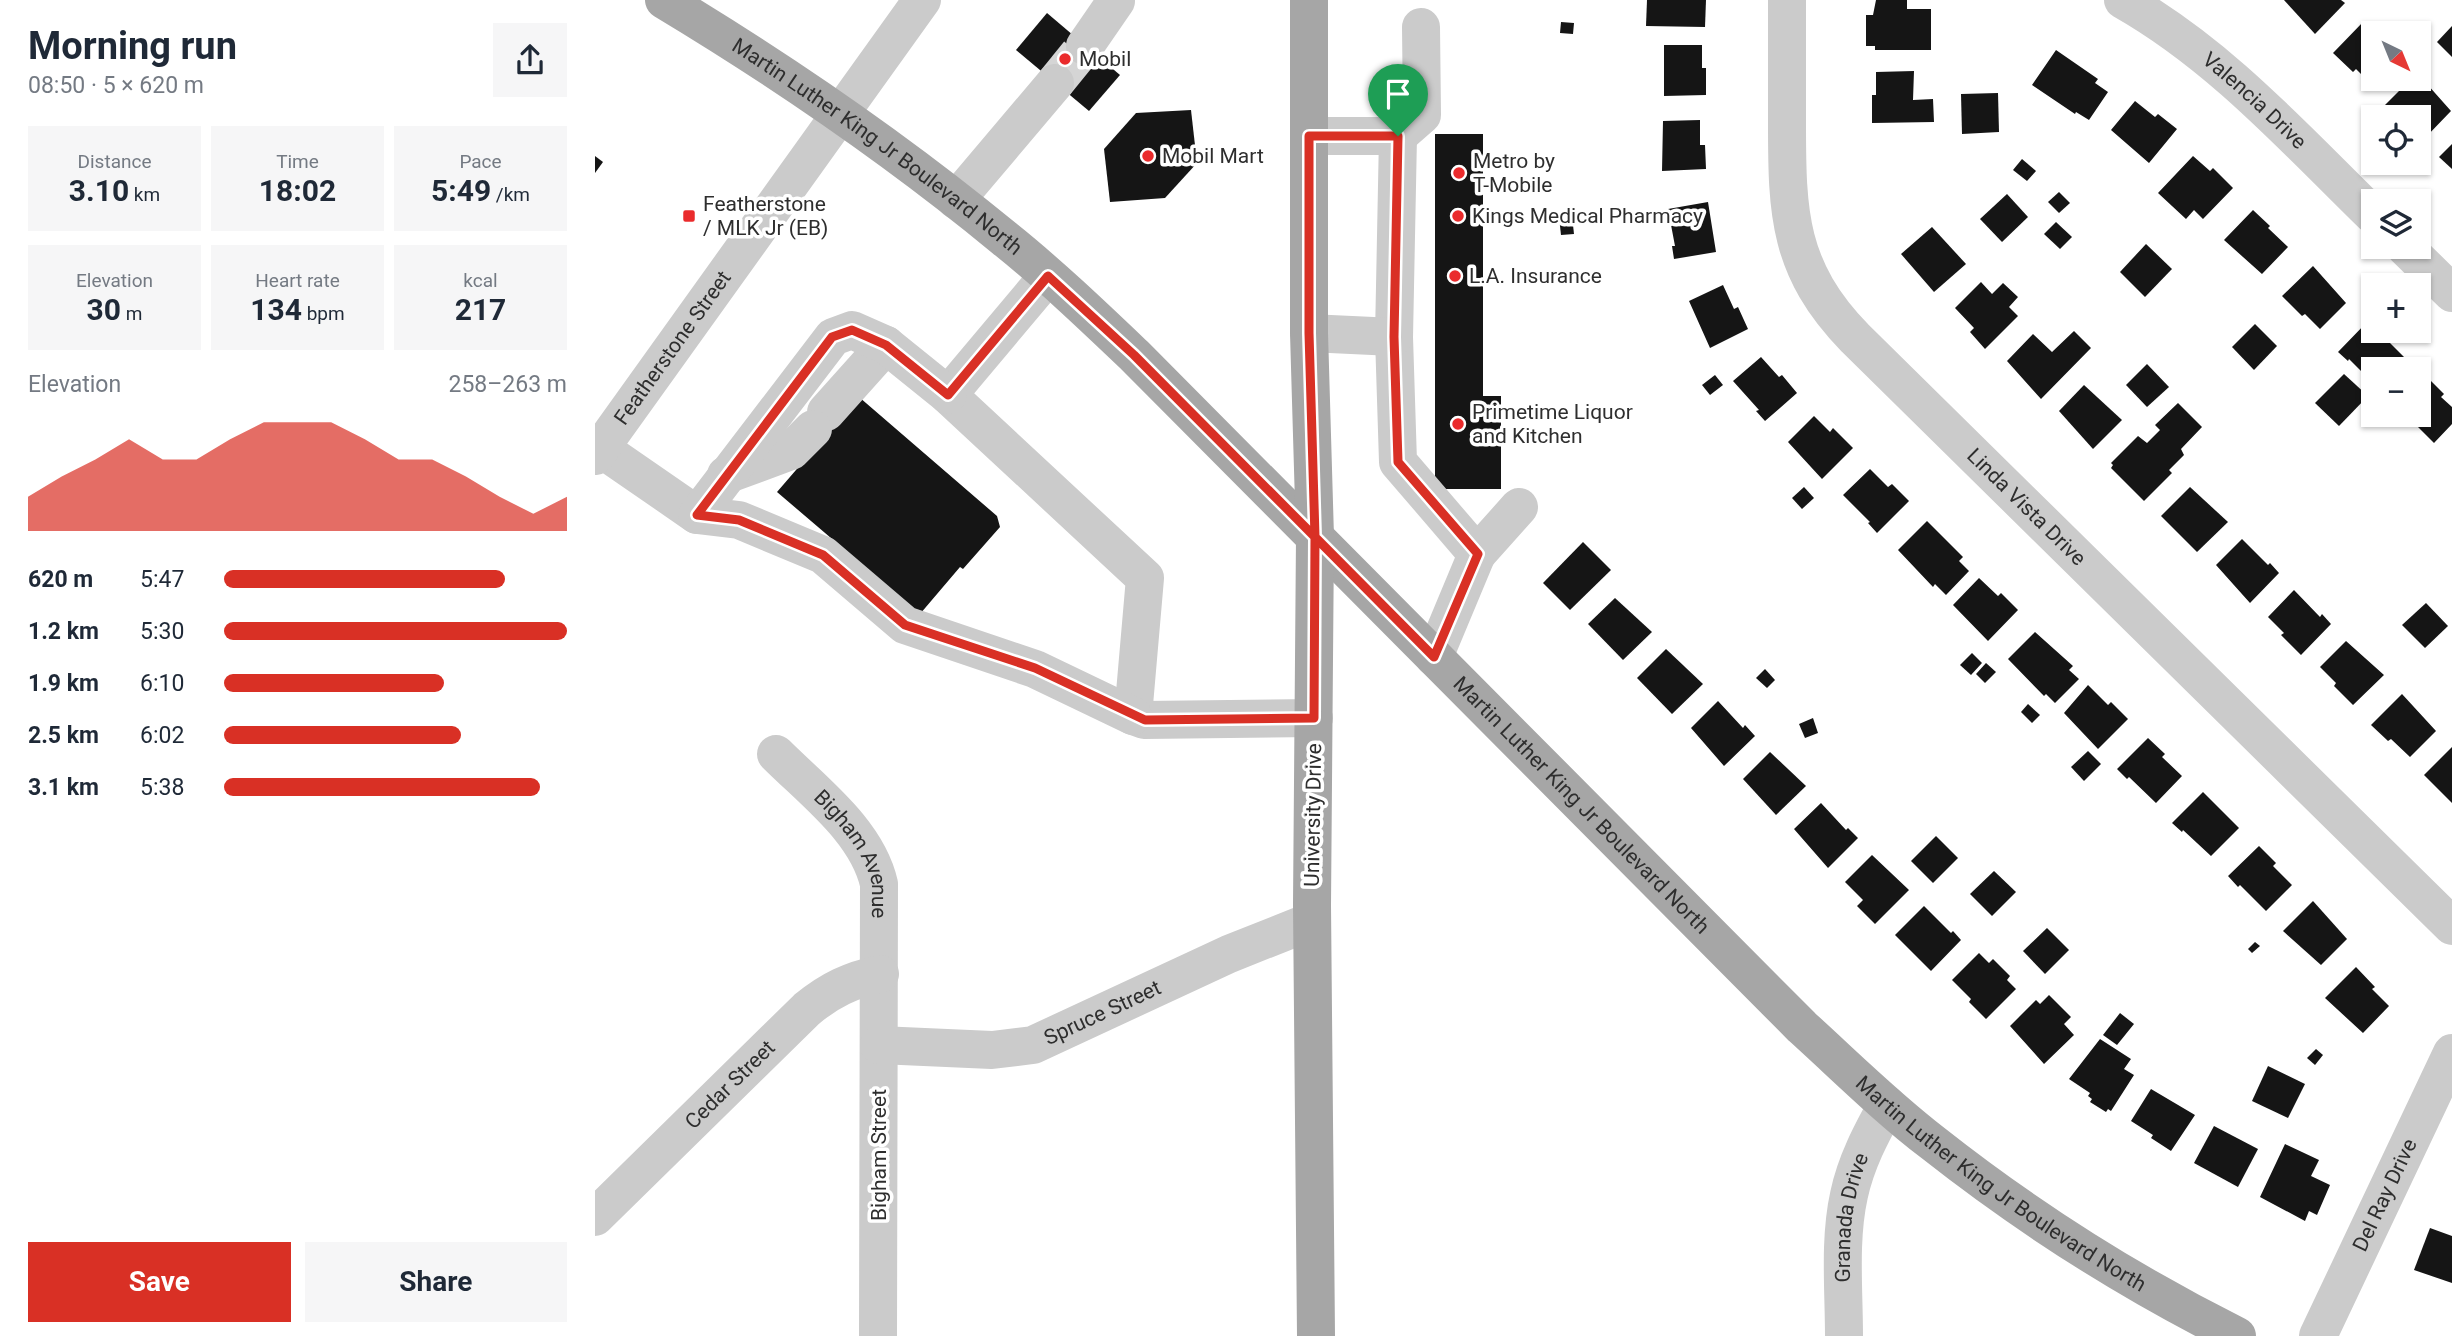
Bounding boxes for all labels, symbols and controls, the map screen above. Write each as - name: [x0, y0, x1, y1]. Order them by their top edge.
- north arrow: [2361, 21, 2431, 91]
- map controls: [2361, 21, 2431, 427]
- button: share: [493, 23, 567, 97]
- text: Morning run: [28, 24, 237, 68]
- street label: Martin Luther King Jr Boulevard North: [728, 33, 1027, 260]
- place label: Mobil: [1079, 47, 1131, 71]
- street label: Valencia Drive: [2198, 47, 2311, 154]
- marker: Mobil: [1057, 51, 1073, 67]
- pin: [1368, 64, 1428, 136]
- text: 08:50 · 5 × 620 m: [28, 72, 204, 99]
- icon: arrive: [1379, 75, 1417, 113]
- button: locate: [2361, 105, 2431, 175]
- place label: Mobil Mart: [1162, 144, 1264, 168]
- marker: Mobil Mart: [1140, 148, 1156, 164]
- place label: Metro by T-Mobile: [1473, 149, 1555, 197]
- text: Distance: [78, 150, 151, 173]
- text: Time: [276, 150, 319, 173]
- text: Pace: [459, 150, 502, 173]
- marker: Metro by T-Mobile: [1451, 165, 1467, 181]
- text: 3.10: [69, 173, 129, 208]
- text: 18:02: [259, 173, 336, 208]
- text: 5:49: [431, 173, 491, 208]
- text: km: [129, 183, 160, 206]
- text: /km: [491, 183, 530, 206]
- button: layers: [2361, 189, 2431, 259]
- place label: Featherstone / MLK Jr (EB): [703, 192, 828, 240]
- place label: Kings Medical Pharmacy: [1472, 204, 1703, 228]
- marker: Featherstone / MLK Jr (EB): [681, 208, 697, 224]
- marker: Kings Medical Pharmacy: [1450, 208, 1466, 224]
- place label: L.A. Insurance: [1469, 264, 1602, 288]
- street label: Featherstone Street: [609, 266, 736, 430]
- marker: L.A. Insurance: [1447, 268, 1463, 284]
- text: Elevation: [76, 269, 153, 292]
- text: Heart rate: [255, 269, 340, 292]
- text: kcal: [463, 269, 498, 292]
- button: +: [2361, 273, 2431, 343]
- text: 30: [87, 292, 121, 327]
- text: 134: [250, 292, 302, 327]
- text: 217: [455, 292, 506, 327]
- text: m: [121, 302, 142, 325]
- text: bpm: [302, 302, 345, 325]
- button: −: [2361, 357, 2431, 427]
- text: Elevation: [28, 371, 121, 398]
- text: 258–263 m: [448, 371, 567, 398]
- place label: Primetime Liquor and Kitchen: [1472, 400, 1633, 448]
- marker: Primetime Liquor and Kitchen: [1450, 416, 1466, 432]
- street label: Linda Vista Drive: [1962, 443, 2091, 570]
- text: 620 m: [28, 566, 93, 593]
- text: 5:47: [140, 566, 184, 593]
- text: 1.2 km: [28, 618, 99, 645]
- text: 5:30: [140, 618, 184, 645]
- text: 1.9 km: [28, 670, 99, 697]
- text: 6:10: [140, 670, 184, 697]
- street label: Martin Luther King Jr Boulevard North: [1449, 672, 1714, 939]
- text: 2.5 km: [28, 722, 99, 749]
- text: 6:02: [140, 722, 184, 749]
- street label: University Drive: [1300, 743, 1326, 887]
- text: 3.1 km: [28, 774, 99, 801]
- text: 5:38: [140, 774, 184, 801]
- street label: Bigham Avenue: [809, 785, 891, 918]
- street label: Spruce Street: [1040, 975, 1165, 1050]
- street label: Cedar Street: [680, 1035, 780, 1134]
- street label: Martin Luther King Jr Boulevard North: [1851, 1071, 2150, 1297]
- street label: Bigham Street: [867, 1089, 891, 1221]
- street label: Del Ray Drive: [2348, 1135, 2422, 1255]
- street label: Granada Drive: [1831, 1149, 1873, 1283]
- button: Save: [28, 1242, 291, 1322]
- button: Share: [305, 1242, 567, 1322]

